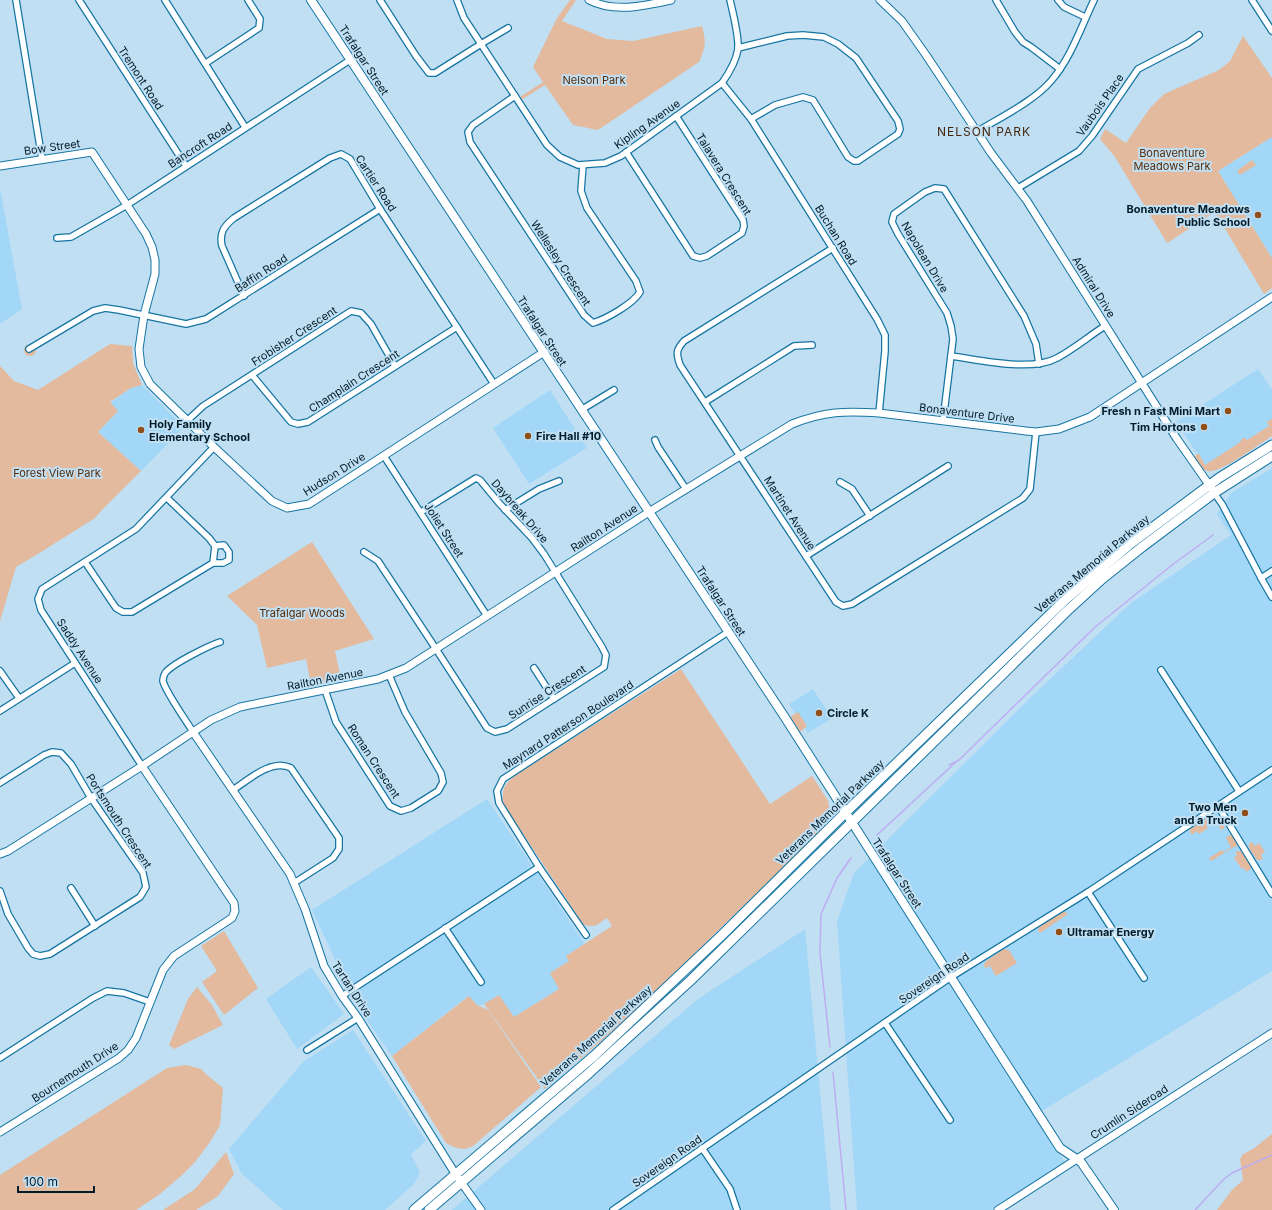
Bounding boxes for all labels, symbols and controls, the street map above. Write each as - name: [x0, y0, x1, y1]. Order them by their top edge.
- street label: Trafalgar Street: [336, 22, 392, 98]
- street label: Tremont Road: [115, 44, 167, 112]
- street label: Vaubois Place: [1073, 71, 1127, 139]
- park label: Nelson Park: [563, 73, 625, 87]
- street label: Kipling Avenue: [611, 96, 683, 152]
- street label: Bancroft Road: [165, 119, 235, 171]
- district label: NELSON PARK: [937, 124, 1031, 139]
- street label: Talavera Crescent: [693, 130, 755, 218]
- street label: Bow Street: [23, 136, 81, 158]
- park label: Bonaventure Meadows Park: [1133, 146, 1211, 173]
- street label: Cartier Road: [352, 152, 400, 214]
- street label: Buchan Road: [812, 202, 860, 268]
- place label: Bonaventure Meadows Public School: [1127, 202, 1250, 229]
- marker: Bonaventure Meadows Public School: [1253, 210, 1263, 220]
- street label: Wellesley Crescent: [528, 218, 594, 309]
- street label: Napolean Drive: [898, 219, 952, 295]
- street label: Baffin Road: [232, 251, 290, 295]
- street label: Admiral Drive: [1070, 254, 1118, 320]
- street label: Trafalgar Street: [514, 293, 570, 369]
- street label: Frobisher Crescent: [249, 303, 340, 369]
- street label: Champlain Crescent: [306, 346, 402, 416]
- street label: Bonaventure Drive: [918, 400, 1016, 426]
- place label: Fresh n Fast Mini Mart: [1101, 404, 1220, 418]
- marker: Fresh n Fast Mini Mart: [1223, 406, 1233, 416]
- place label: Holy Family Elementary School: [149, 417, 250, 444]
- place label: Tim Hortons: [1130, 420, 1196, 434]
- marker: Tim Hortons: [1199, 422, 1209, 432]
- marker: Holy Family Elementary School: [136, 425, 146, 435]
- place label: Fire Hall #10: [536, 429, 601, 443]
- marker: Fire Hall #10: [523, 431, 533, 441]
- street label: Hudson Drive: [300, 449, 368, 499]
- park label: Forest View Park: [13, 466, 101, 480]
- street label: Martinet Avenue: [761, 474, 819, 552]
- street label: Daybreak Drive: [488, 476, 552, 546]
- street label: Joliet Street: [421, 500, 467, 560]
- street label: Railton Avenue: [568, 501, 640, 555]
- street label: Veterans Memorial Parkway: [1032, 512, 1152, 616]
- street label: Trafalgar Street: [693, 563, 749, 639]
- park label: Trafalgar Woods: [259, 606, 345, 620]
- street label: Saddy Avenue: [54, 616, 106, 686]
- street label: Sunrise Crescent: [506, 662, 589, 722]
- street label: Railton Avenue: [286, 665, 364, 693]
- street label: Maynard Patterson Boulevard: [500, 677, 636, 773]
- place label: Circle K: [827, 706, 869, 720]
- marker: Circle K: [814, 708, 824, 718]
- street label: Roman Crescent: [345, 721, 403, 801]
- street label: Veterans Memorial Parkway: [773, 756, 887, 868]
- street label: Portsmouth Crescent: [83, 771, 155, 871]
- place label: Two Men and a Truck: [1174, 800, 1238, 827]
- marker: Two Men and a Truck: [1240, 808, 1250, 818]
- street label: Trafalgar Street: [869, 835, 925, 911]
- place label: Ultramar Energy: [1067, 925, 1155, 939]
- marker: Ultramar Energy: [1054, 927, 1064, 937]
- street label: Sovereign Road: [896, 949, 972, 1007]
- street label: Tartan Drive: [329, 959, 375, 1019]
- street label: Veterans Memorial Parkway: [537, 982, 655, 1090]
- street label: Bournemouth Drive: [29, 1039, 121, 1105]
- street label: Crumlin Sideroad: [1088, 1082, 1170, 1142]
- street label: Sovereign Road: [630, 1132, 704, 1190]
- scale bar: [18, 1168, 94, 1194]
- text: 100 m: [24, 1174, 58, 1189]

